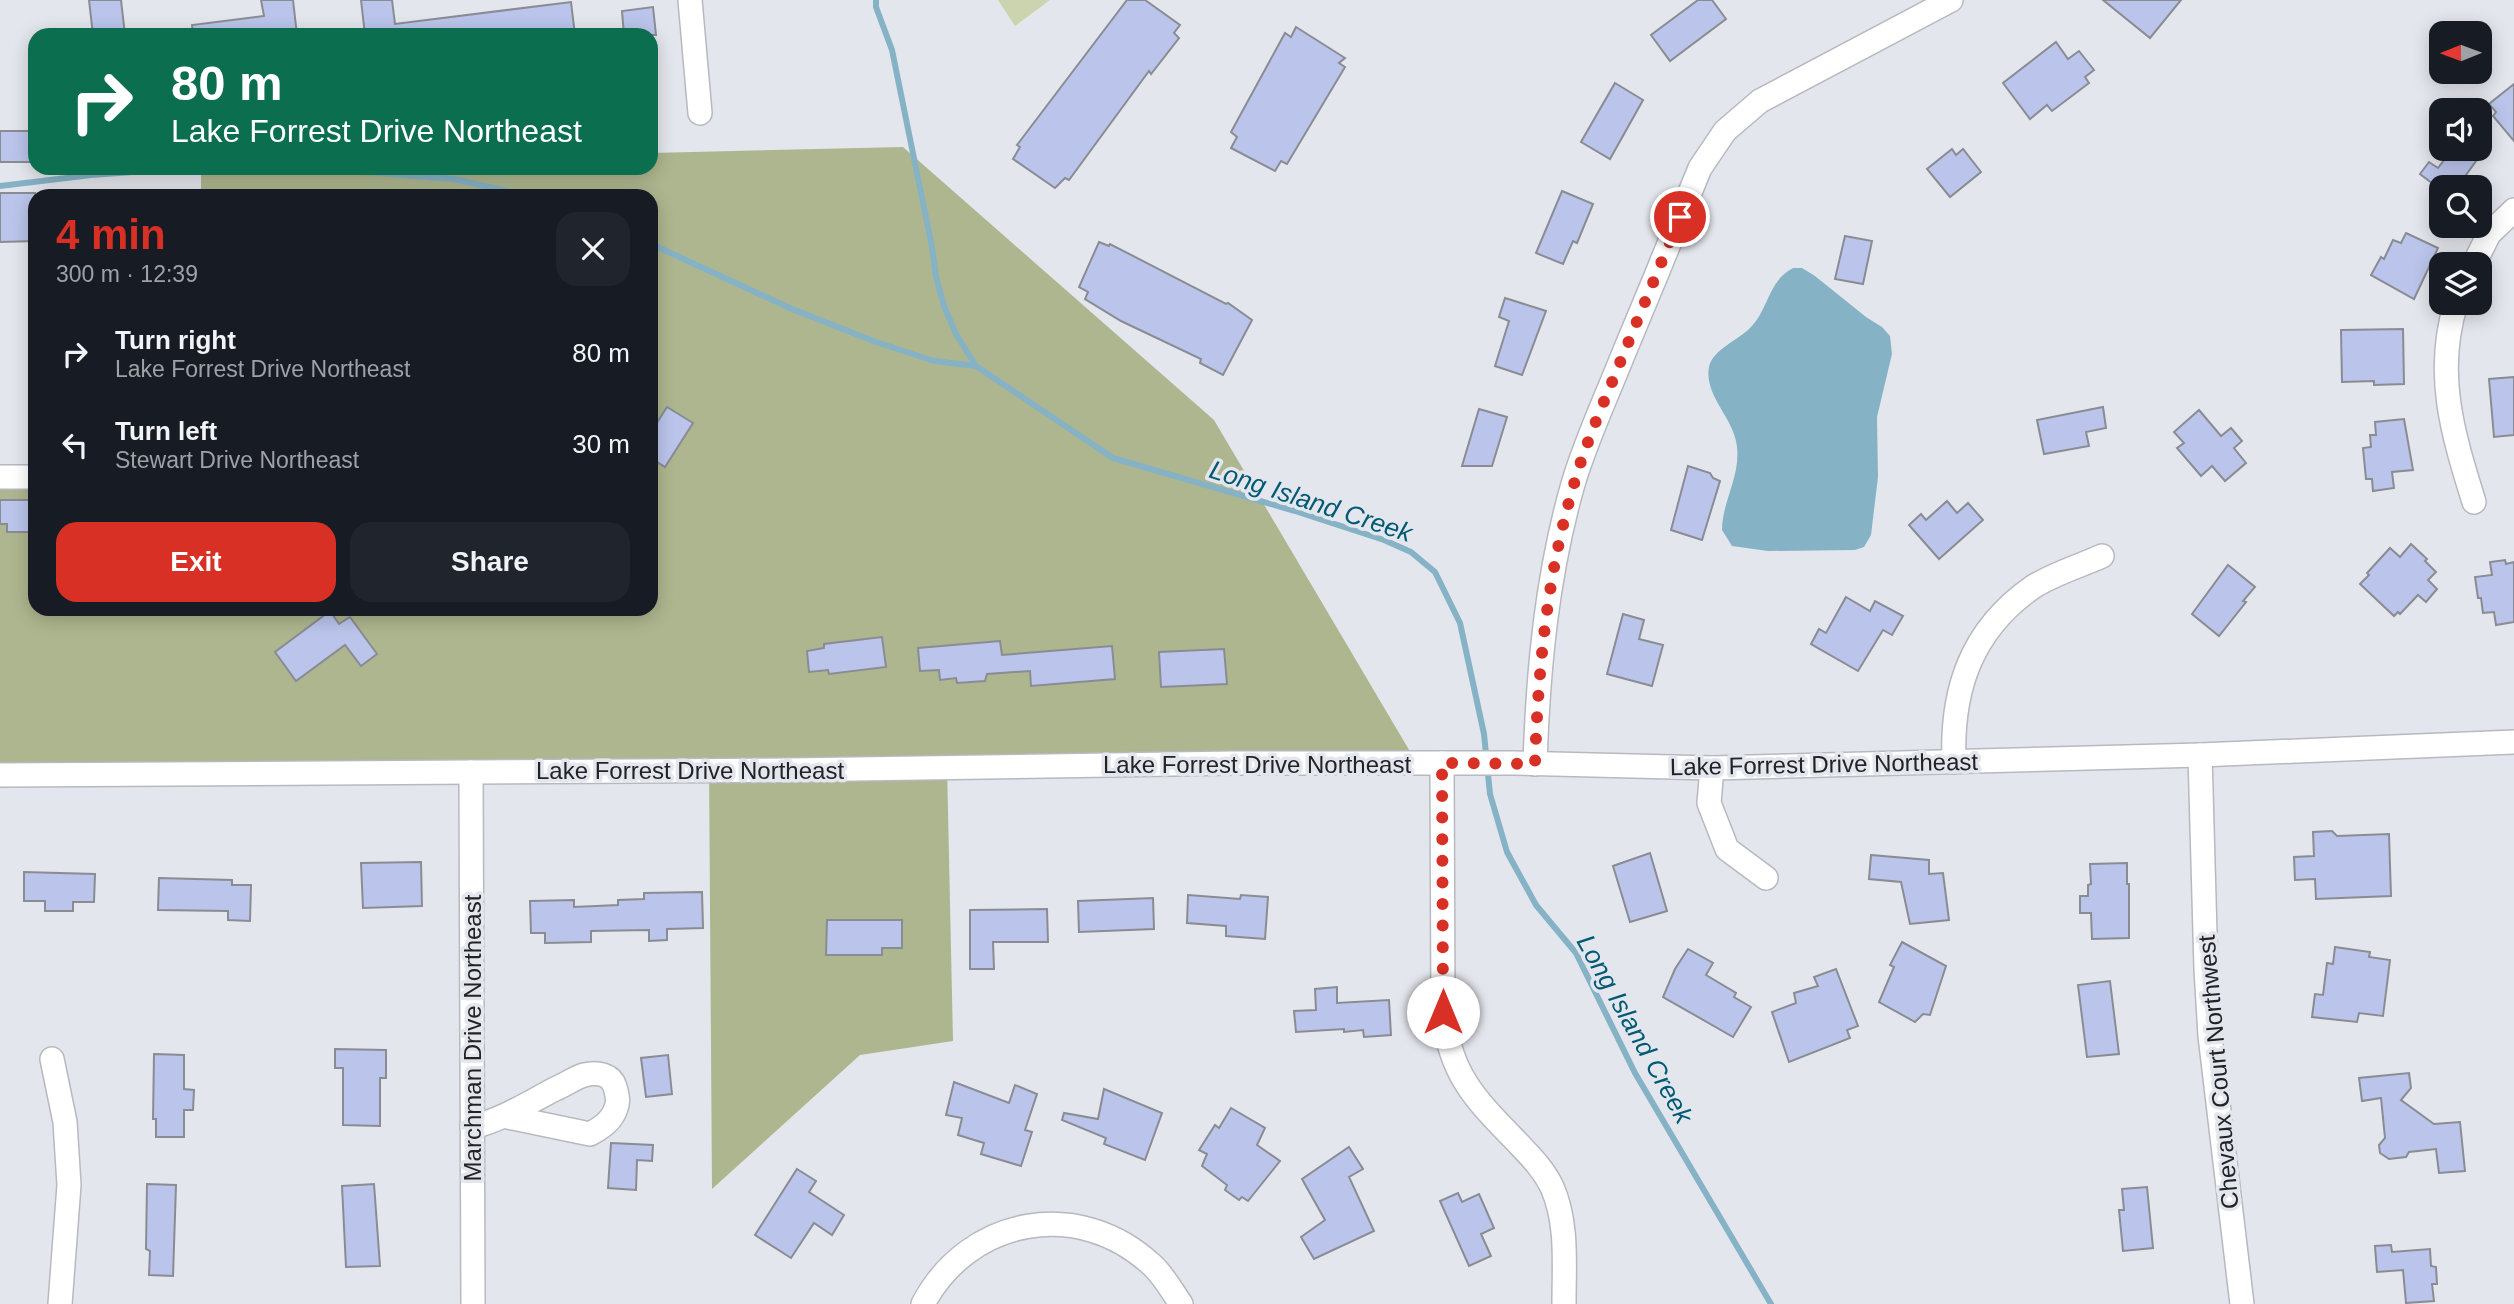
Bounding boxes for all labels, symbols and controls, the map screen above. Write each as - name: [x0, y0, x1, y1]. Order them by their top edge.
- north arrow: [2429, 21, 2492, 84]
- map controls: [2429, 21, 2492, 315]
- icon: right: [56, 56, 147, 147]
- text: 80 m: [171, 56, 283, 110]
- button: sound: [2429, 98, 2492, 161]
- text: Lake Forrest Drive Northeast: [171, 113, 582, 149]
- button: search: [2429, 175, 2492, 238]
- pin: [1650, 187, 1710, 247]
- icon: arrive: [1661, 198, 1699, 236]
- text: 4 min: [56, 211, 166, 258]
- button: close: [556, 212, 630, 286]
- button: layers: [2429, 252, 2492, 315]
- text: 300 m · 12:39: [56, 261, 198, 287]
- text: Turn right: [115, 325, 236, 355]
- icon: right: [56, 335, 94, 373]
- text: 80 m: [572, 338, 630, 368]
- text: Lake Forrest Drive Northeast: [115, 356, 410, 382]
- text: Turn left: [115, 416, 217, 446]
- icon: left: [56, 426, 94, 464]
- text: 30 m: [572, 429, 630, 459]
- text: Stewart Drive Northeast: [115, 447, 359, 473]
- water label: Long Island Creek: [1206, 454, 1418, 548]
- button: Exit: [56, 522, 336, 602]
- button: Share: [350, 522, 630, 602]
- street label: Lake Forrest Drive Northeast: [1670, 748, 1979, 780]
- street label: Lake Forrest Drive Northeast: [1103, 751, 1411, 778]
- street label: Lake Forrest Drive Northeast: [536, 757, 844, 784]
- street label: Marchman Drive Northeast: [459, 894, 486, 1181]
- water label: Long Island Creek: [1571, 929, 1700, 1130]
- street label: Chevaux Court Northwest: [2193, 934, 2243, 1210]
- position arrow: [1406, 975, 1480, 1049]

